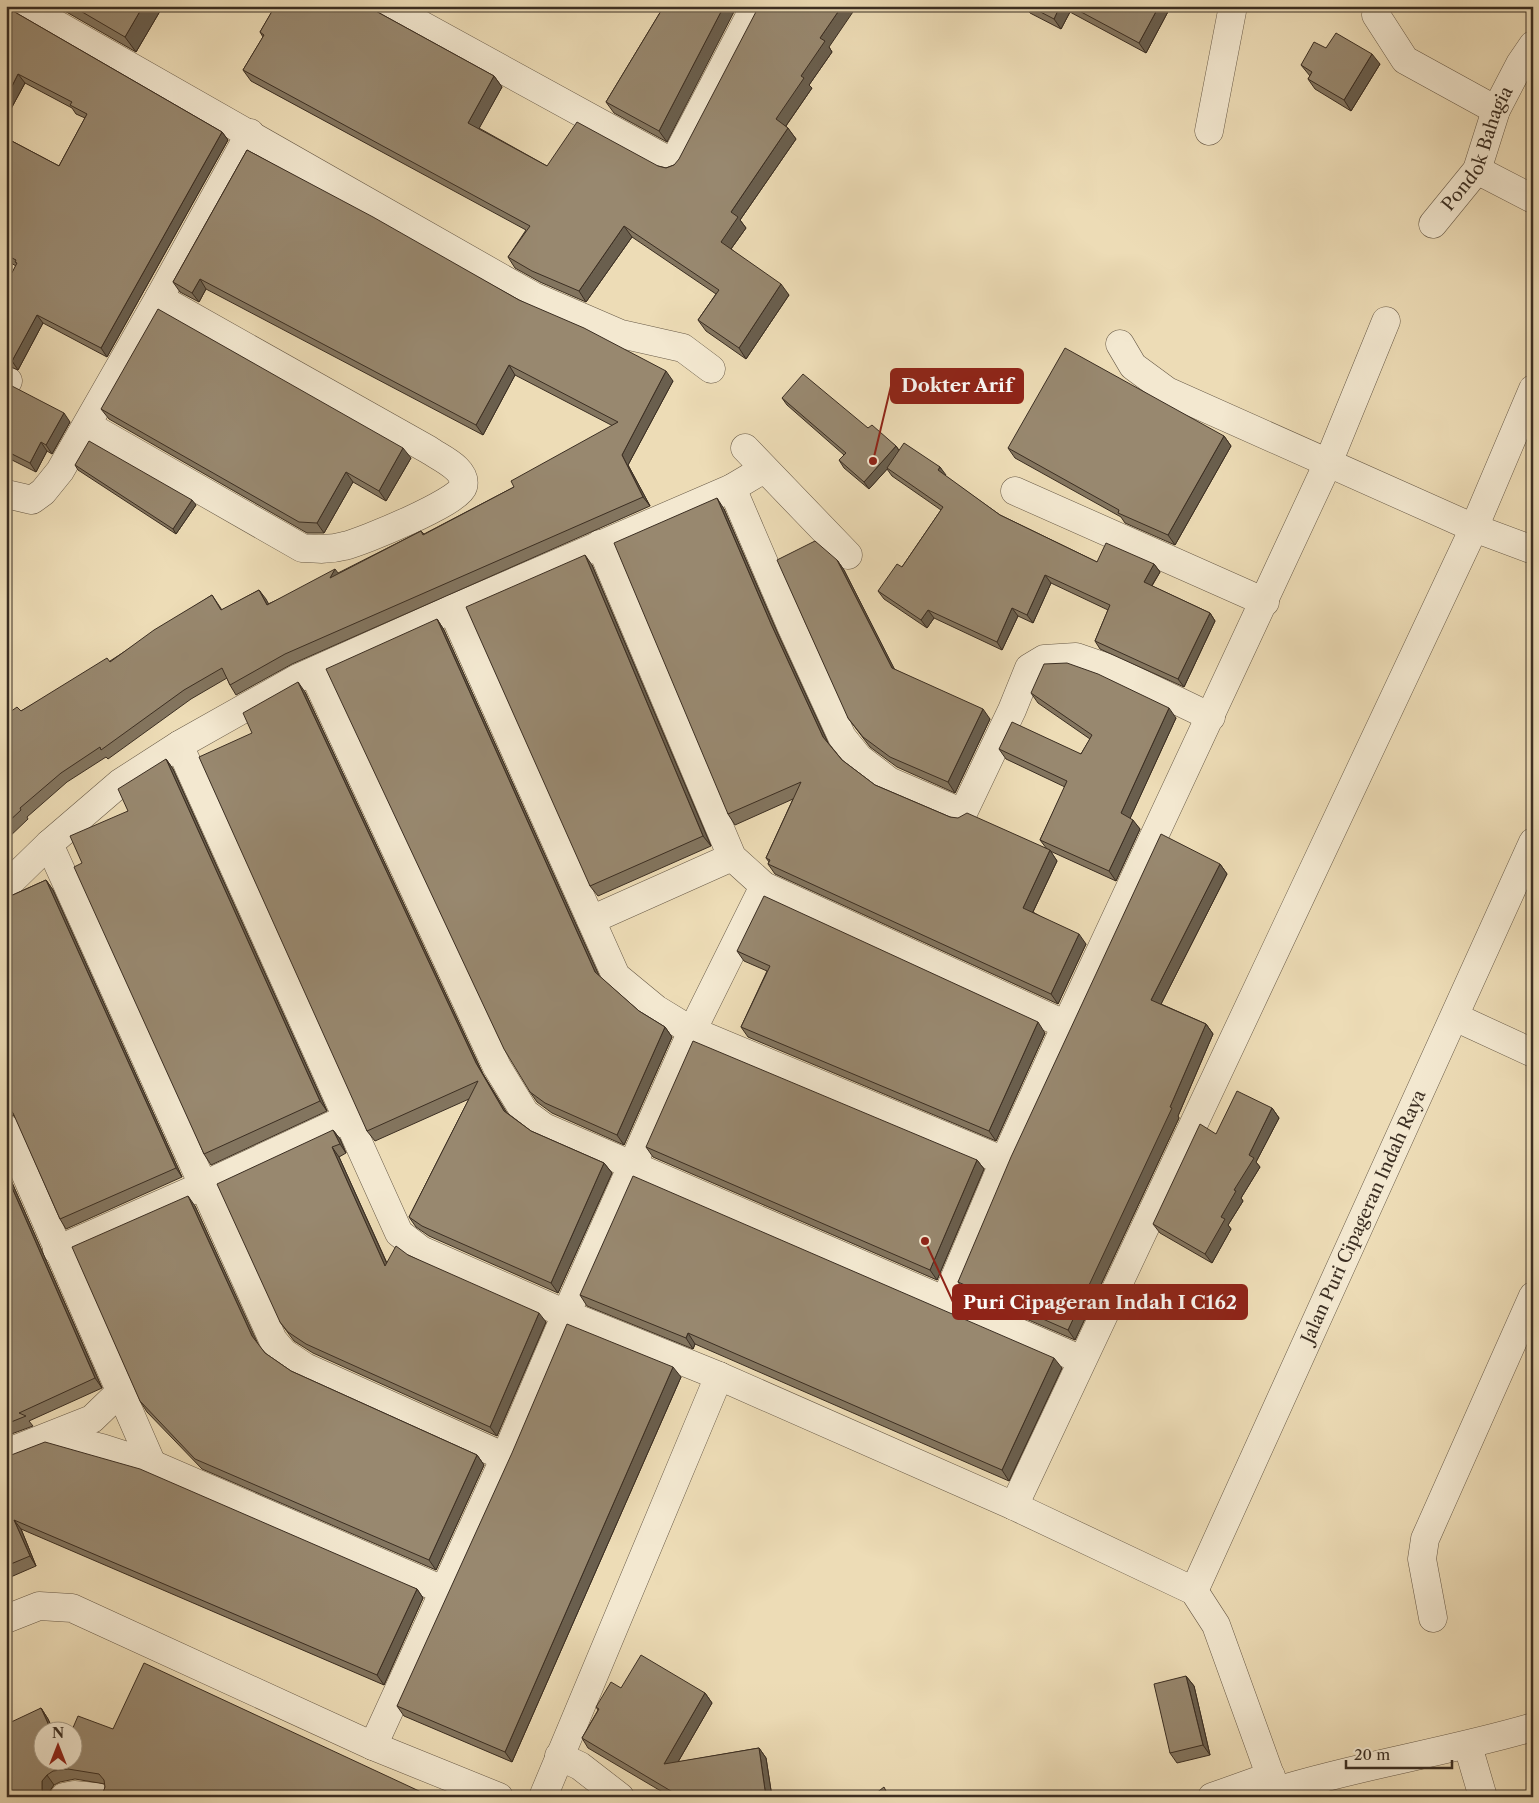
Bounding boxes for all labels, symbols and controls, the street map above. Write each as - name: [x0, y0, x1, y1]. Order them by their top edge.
- street label: Pondok Bahagia: [1437, 82, 1518, 215]
- callout: Dokter Arif: [891, 369, 1023, 403]
- text: Dokter Arif: [901, 374, 1016, 397]
- street label: Jalan Puri Cipageran Indah Raya: [1295, 1086, 1431, 1350]
- callout: Puri Cipageran Indah I C162: [953, 1285, 1247, 1319]
- text: Puri Cipageran Indah I C162: [963, 1291, 1237, 1314]
- north arrow: [32, 1720, 82, 1770]
- text: N: [52, 1724, 64, 1742]
- scale bar: [1346, 1738, 1453, 1770]
- text: 20 m: [1354, 1745, 1390, 1764]

